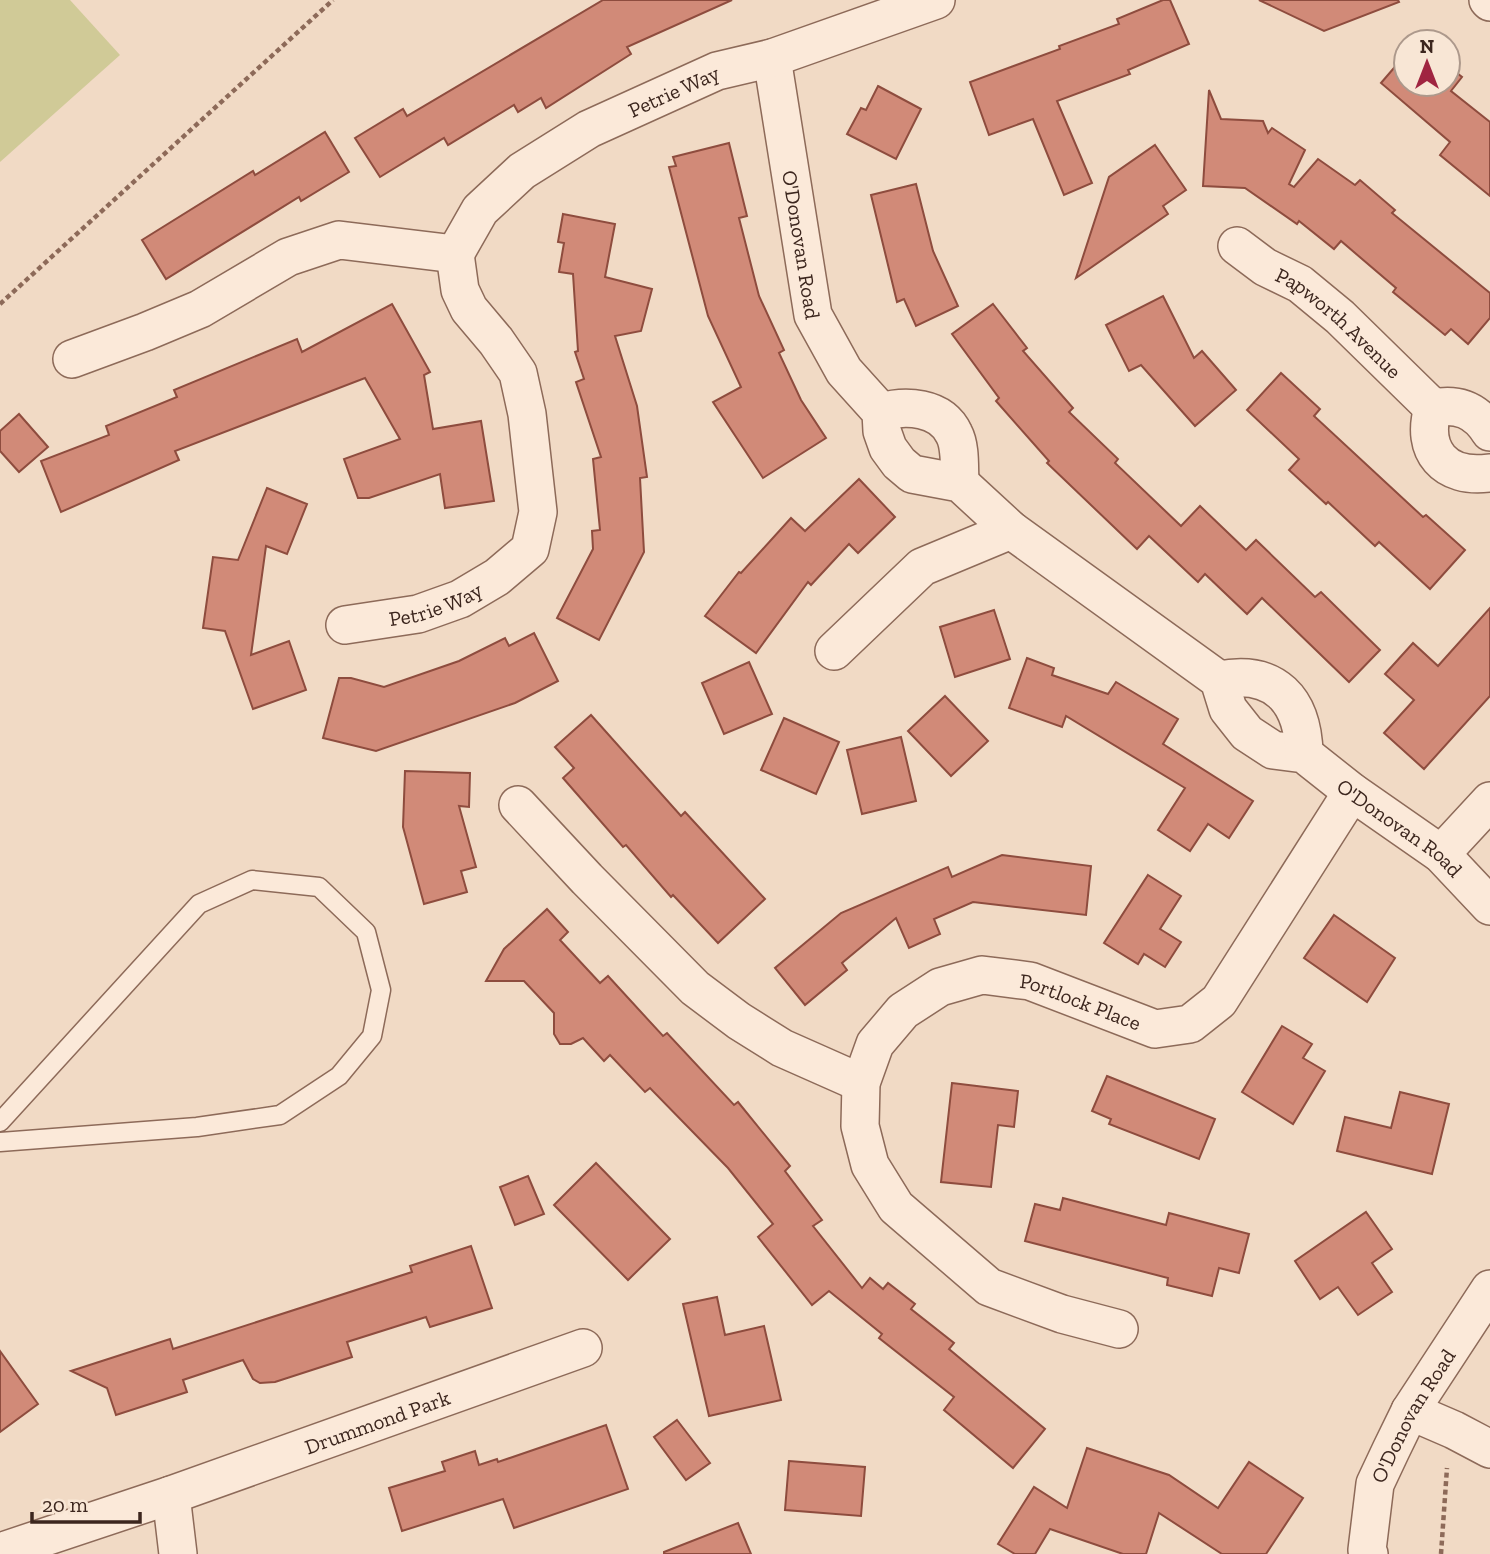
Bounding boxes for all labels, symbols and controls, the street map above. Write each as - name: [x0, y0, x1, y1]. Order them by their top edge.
- north arrow: [1392, 28, 1462, 98]
- text: N: [1420, 35, 1434, 58]
- street label: Petrie Way: [624, 59, 723, 122]
- street label: O'Donovan Road: [778, 168, 826, 321]
- street label: Papworth Avenue: [1272, 262, 1407, 383]
- street label: Petrie Way: [387, 576, 486, 631]
- street label: O'Donovan Road: [1332, 773, 1468, 882]
- street label: Portlock Place: [1018, 967, 1145, 1035]
- street label: O'Donovan Road: [1365, 1343, 1460, 1487]
- street label: Drummond Park: [301, 1384, 453, 1459]
- scale bar: [32, 1480, 140, 1524]
- text: 20 m: [42, 1492, 88, 1517]

